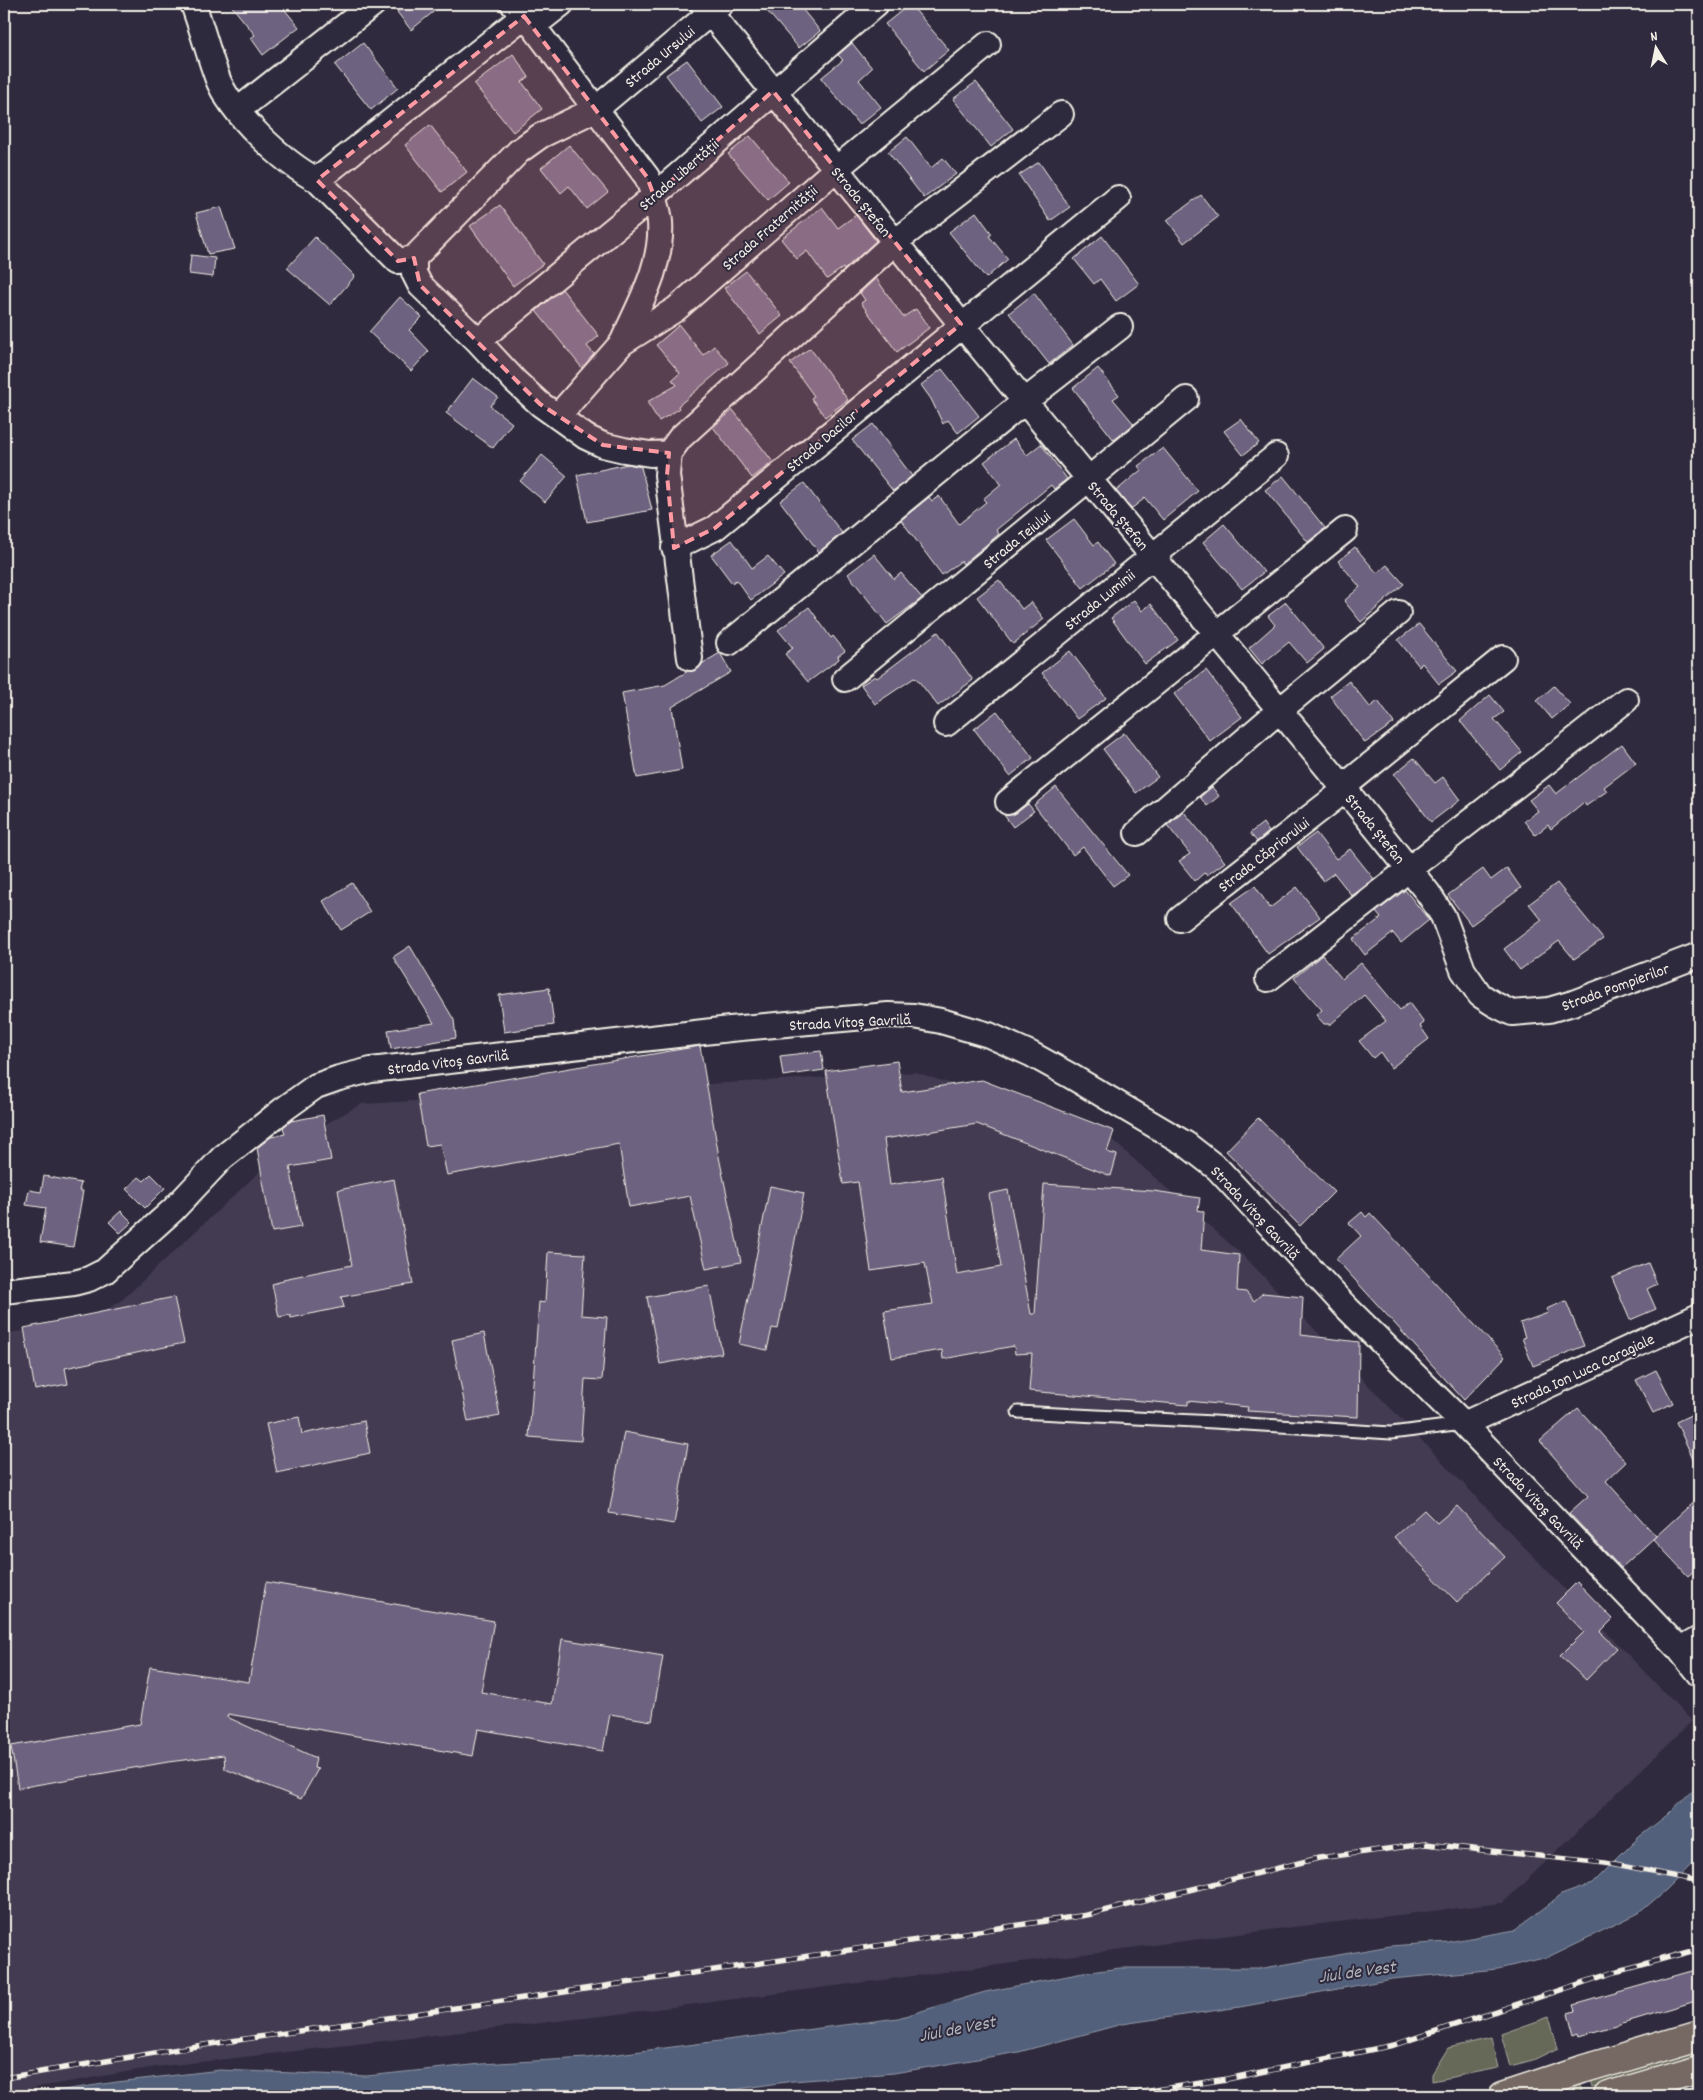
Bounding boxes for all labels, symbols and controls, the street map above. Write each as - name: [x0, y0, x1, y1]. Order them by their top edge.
- street label: Strada Ursului: [620, 21, 701, 94]
- north arrow: [1630, 22, 1680, 72]
- text: N: [1649, 27, 1659, 48]
- street label: Strada Libertății: [634, 134, 725, 217]
- street label: Strada Ștefan: [824, 162, 896, 243]
- street label: Strada Fraternității: [718, 181, 824, 277]
- street label: Strada Dacilor: [782, 405, 863, 479]
- street label: Strada Ștefan: [1081, 477, 1153, 557]
- street label: Strada Teiului: [978, 506, 1057, 576]
- street label: Strada Luminii: [1060, 565, 1141, 637]
- street label: Strada Ștefan: [1338, 789, 1410, 870]
- street label: Strada Căpriorului: [1214, 813, 1315, 899]
- street label: Strada Pompierilor: [1559, 958, 1673, 1019]
- street label: Strada Vitoș Gavrilă: [789, 1009, 912, 1038]
- street label: Strada Vitoș Gavrilă: [386, 1045, 510, 1082]
- street label: Strada Vitoș Gavrilă: [1204, 1161, 1304, 1266]
- street label: Strada Ion Luca Caragiale: [1507, 1329, 1659, 1416]
- street label: Strada Vitoș Gavrilă: [1487, 1452, 1588, 1556]
- water label: Jiul de Vest: [1317, 1955, 1400, 1991]
- water label: Jiul de Vest: [917, 2010, 1000, 2050]

